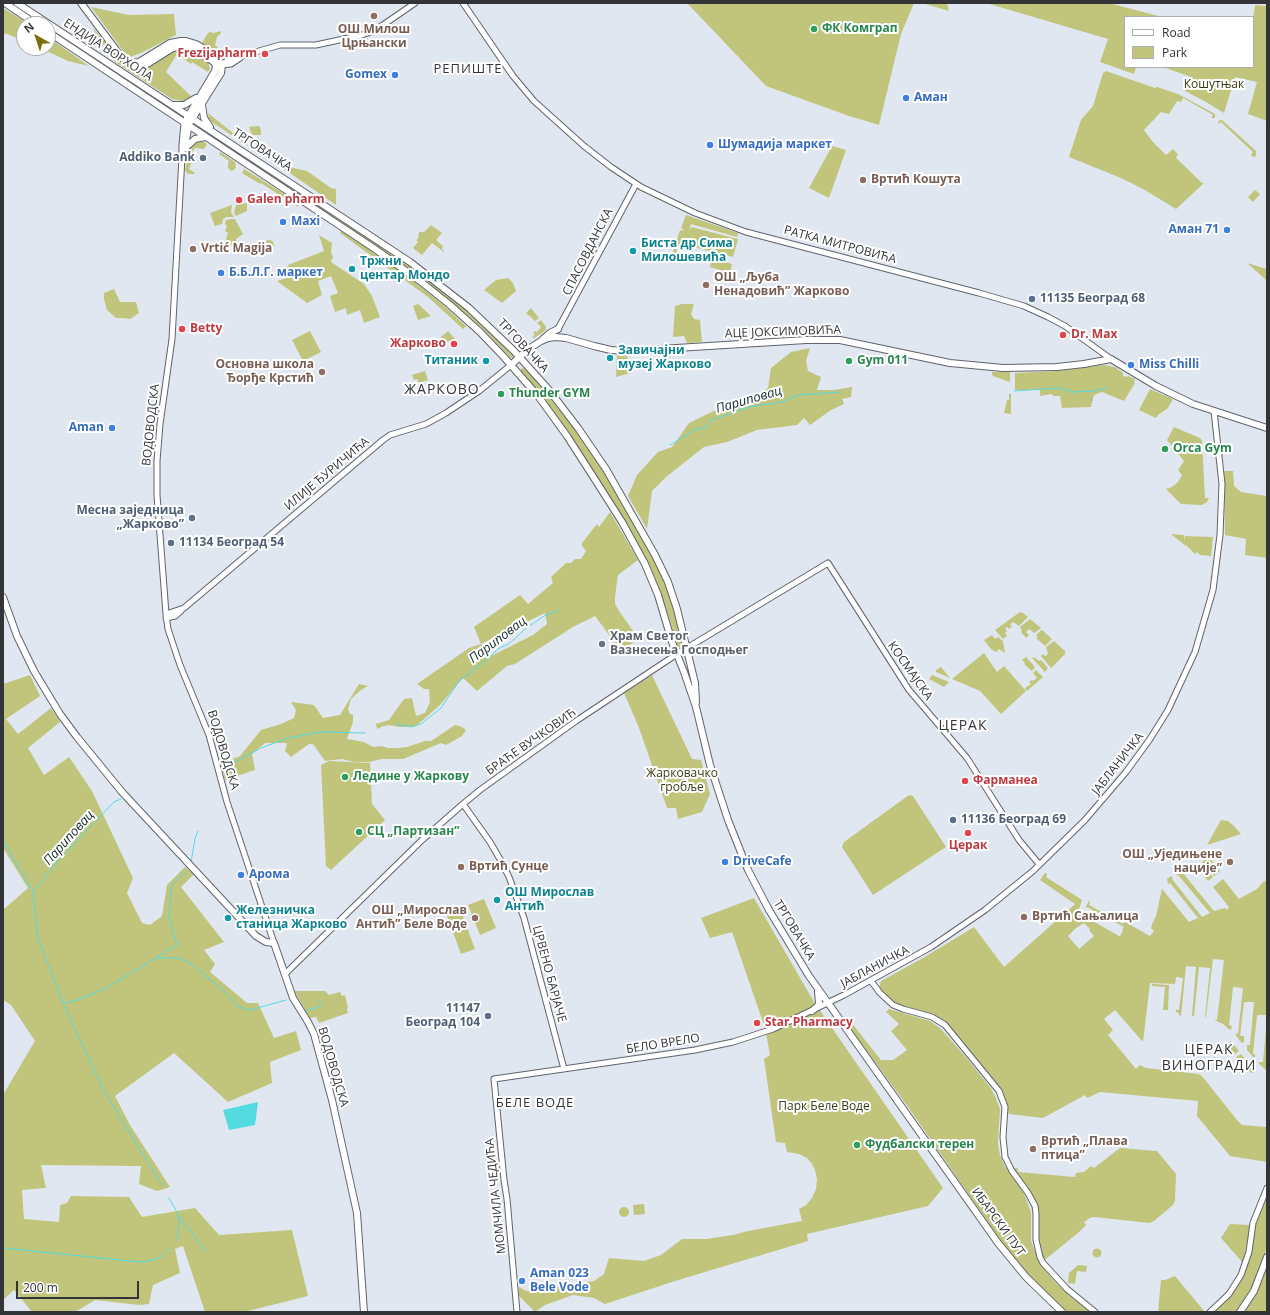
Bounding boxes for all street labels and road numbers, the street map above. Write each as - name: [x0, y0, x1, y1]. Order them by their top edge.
- street label: ЕНДИЈА ВОРХОЛА: [61, 16, 155, 84]
- street label: ТРГОВАЧКА: [230, 125, 294, 175]
- street label: СПАСОВДАНСКА: [560, 206, 616, 298]
- street label: РАТКА МИТРОВИЋА: [782, 223, 898, 267]
- street label: ТРГОВАЧКА: [495, 316, 551, 376]
- street label: АЦЕ ЈОКСИМОВИЋА: [725, 323, 841, 341]
- street label: ВОДОВОДСКА: [140, 383, 162, 467]
- street label: ИЛИЈЕ ЂУРИЧИЋА: [282, 434, 372, 514]
- street label: КОСМАЈСКА: [885, 639, 935, 703]
- street label: БРАЋЕ ВУЧКОВИЋ: [483, 706, 579, 778]
- street label: ВОДОВОДСКА: [204, 709, 242, 791]
- street label: ЈАБЛАНИЧКА: [1089, 730, 1147, 798]
- street label: ТРГОВАЧКА: [770, 897, 818, 963]
- street label: ЦРВЕНО БАРЈАЧЕ: [529, 924, 569, 1024]
- street label: ЈАБЛАНИЧКА: [838, 943, 912, 991]
- street label: ВОДОВОДСКА: [315, 1025, 351, 1109]
- street label: БЕЛО ВРЕЛО: [625, 1031, 701, 1057]
- street label: МОМЧИЛА ЧЕДИЋА: [483, 1137, 509, 1255]
- street label: ИБАРСКИ ПУТ: [968, 1185, 1028, 1259]

